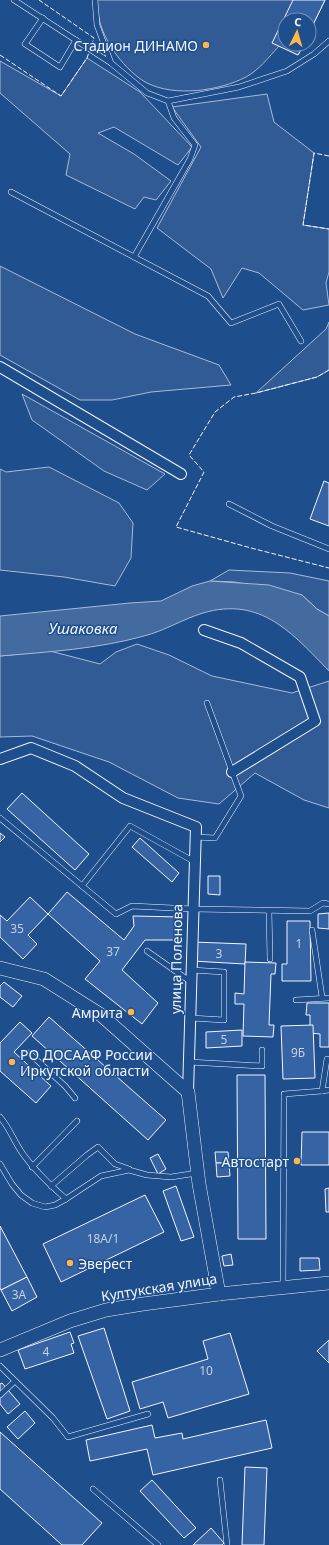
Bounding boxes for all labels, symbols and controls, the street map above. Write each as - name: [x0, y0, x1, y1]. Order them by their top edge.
- north arrow: [277, 12, 317, 52]
- text: С: [294, 14, 302, 29]
- place label: Стадион ДИНАМО: [74, 36, 198, 55]
- marker: Стадион ДИНАМО: [201, 40, 211, 50]
- water label: Ушаковка: [49, 618, 118, 638]
- street label: улица Поленова: [166, 904, 186, 1014]
- house number: 35: [10, 920, 24, 937]
- house number: 1: [296, 935, 302, 952]
- house number: 37: [106, 943, 120, 960]
- house number: 3: [216, 945, 223, 962]
- place label: Амрита: [72, 1003, 123, 1022]
- marker: Амрита: [126, 1007, 136, 1017]
- house number: 5: [221, 1031, 228, 1048]
- house number: 9Б: [291, 1044, 305, 1061]
- place label: РО ДОСААФ России Иркутской области: [20, 1045, 153, 1080]
- marker: РО ДОСААФ России Иркутской области: [7, 1057, 17, 1067]
- place label: Автостарт: [222, 1152, 289, 1171]
- marker: Автостарт: [292, 1156, 302, 1166]
- house number: 18А/1: [87, 1230, 119, 1247]
- place label: Эверест: [78, 1254, 133, 1273]
- marker: Эверест: [65, 1258, 75, 1268]
- street label: Култукская улица: [100, 1268, 218, 1306]
- house number: 3А: [12, 1286, 27, 1303]
- house number: 4: [43, 1343, 50, 1360]
- house number: 10: [199, 1362, 213, 1379]

